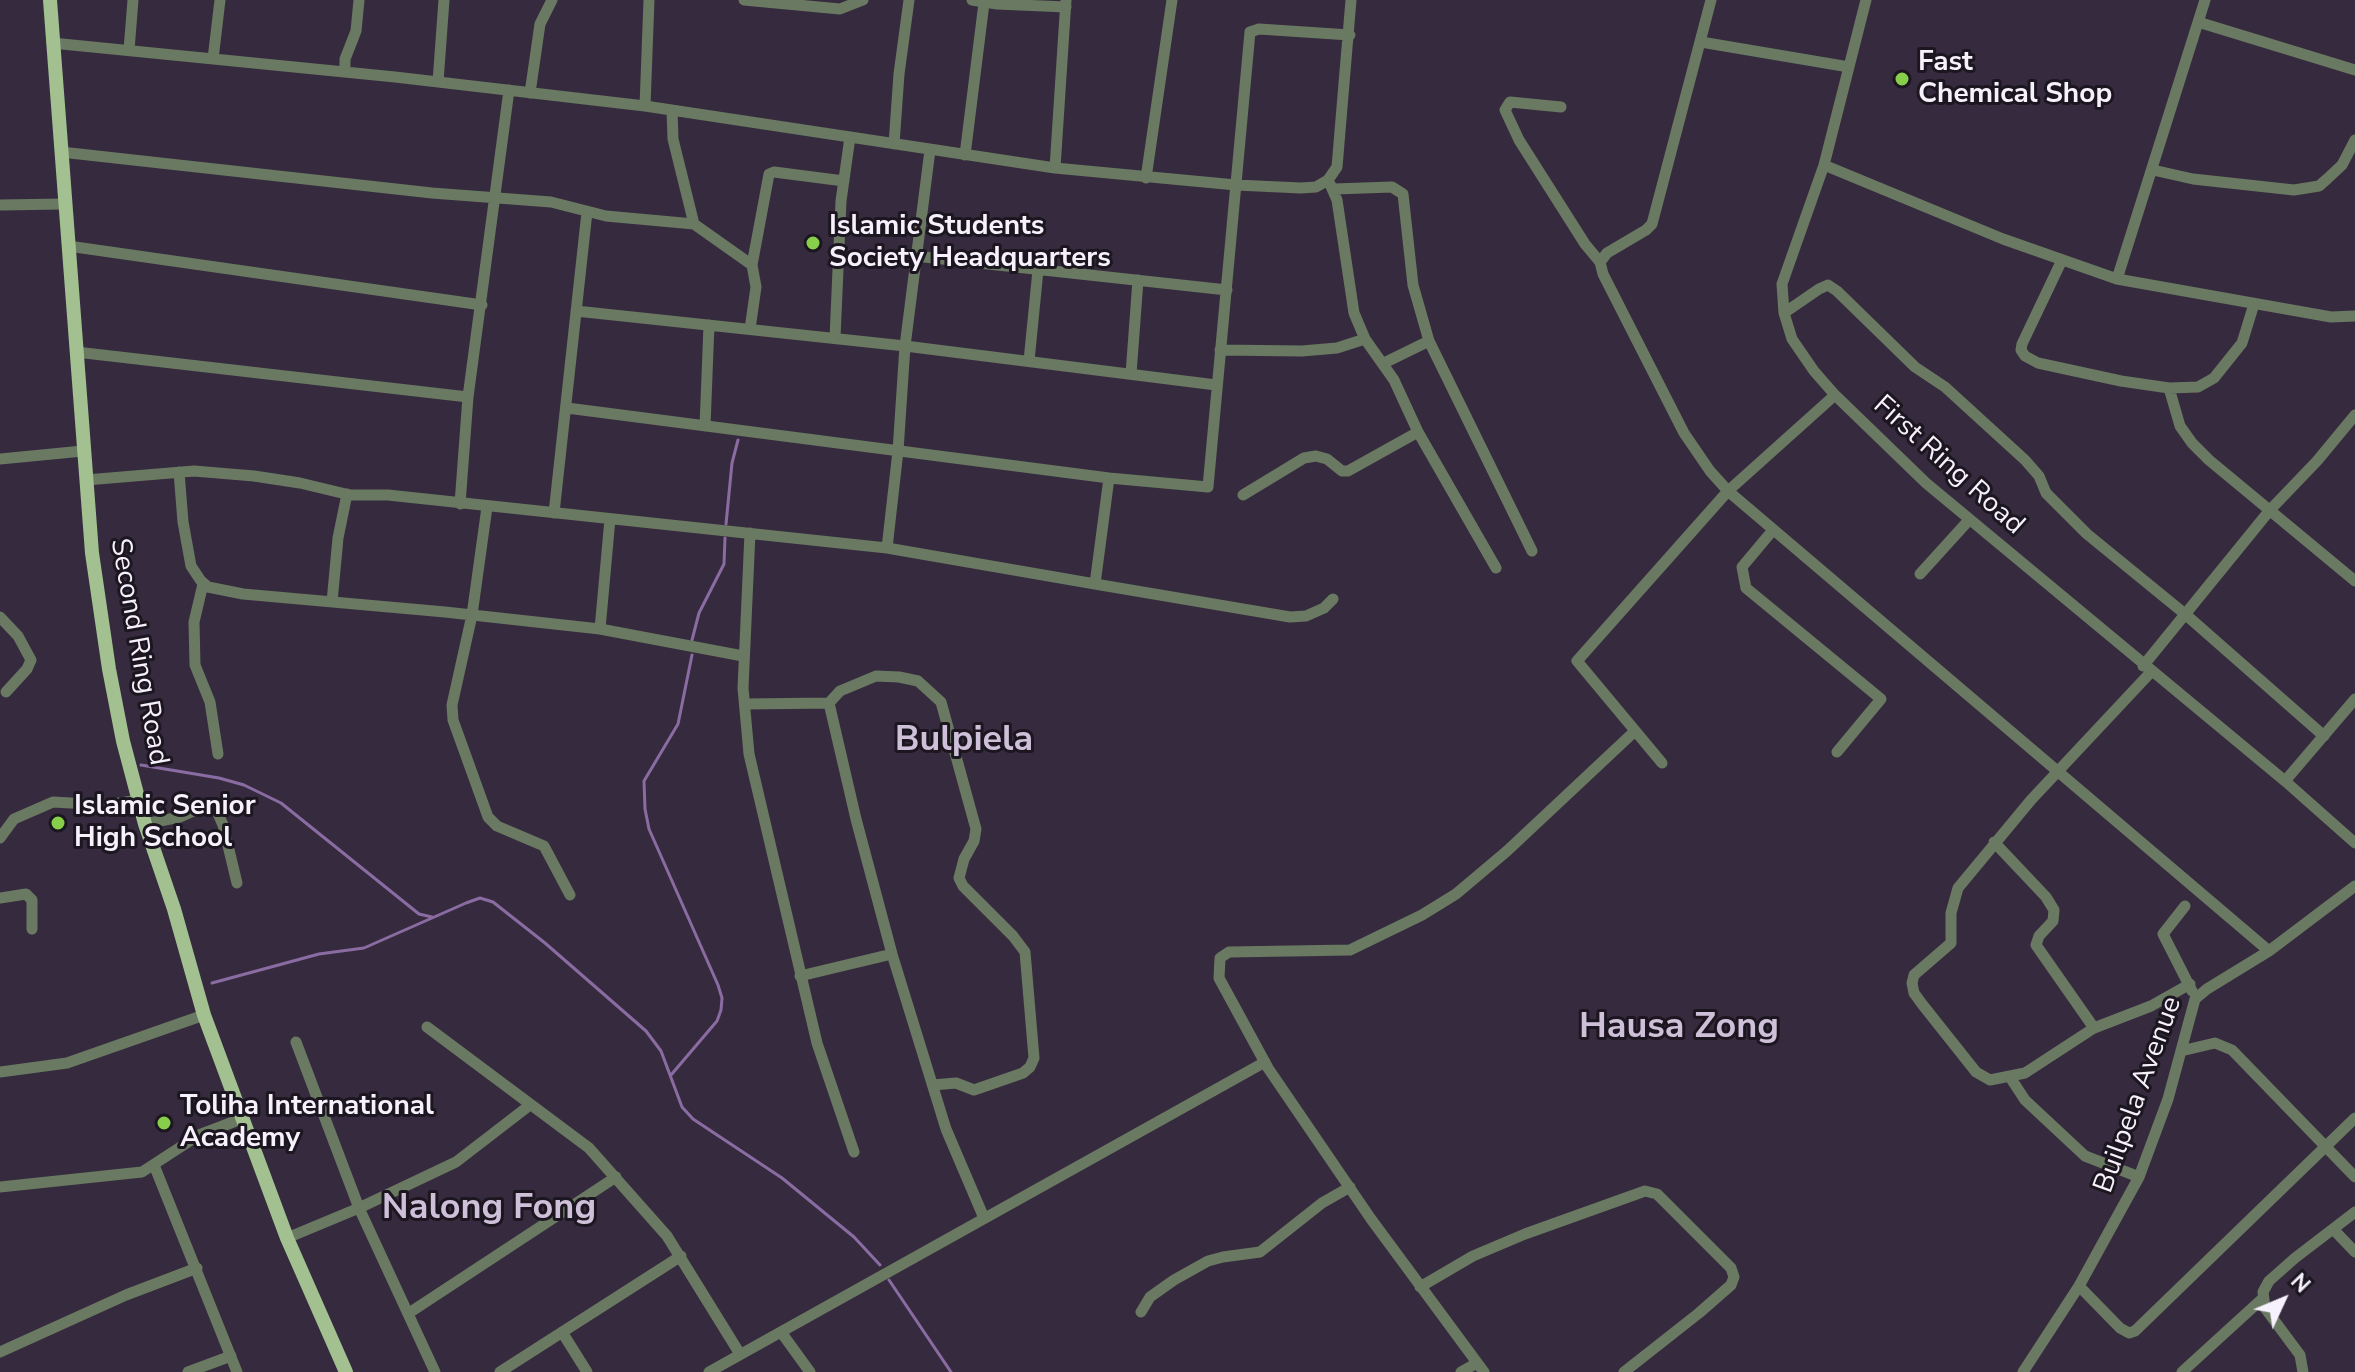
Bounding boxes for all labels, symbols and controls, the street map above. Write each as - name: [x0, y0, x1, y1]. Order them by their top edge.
- place label: Fast Chemical Shop: [1918, 46, 2112, 112]
- marker: Fast Chemical Shop: [1893, 70, 1911, 88]
- place label: Islamic Students Society Headquarters: [829, 210, 1111, 276]
- marker: Islamic Students Society Headquarters: [804, 234, 822, 252]
- street label: First Ring Road: [1865, 389, 2031, 543]
- street label: Second Ring Road: [102, 536, 174, 768]
- district label: Bulpiela: [895, 719, 1033, 763]
- place label: Islamic Senior High School: [74, 790, 256, 856]
- marker: Islamic Senior High School: [49, 814, 67, 832]
- street label: Builpela Avenue: [2088, 992, 2190, 1198]
- district label: Hausa Zong: [1579, 1006, 1779, 1050]
- place label: Toliha International Academy: [180, 1090, 434, 1156]
- marker: Toliha International Academy: [155, 1114, 173, 1132]
- district label: Nalong Fong: [382, 1187, 596, 1231]
- north arrow: [2243, 1260, 2323, 1340]
- text: N: [2284, 1267, 2317, 1300]

